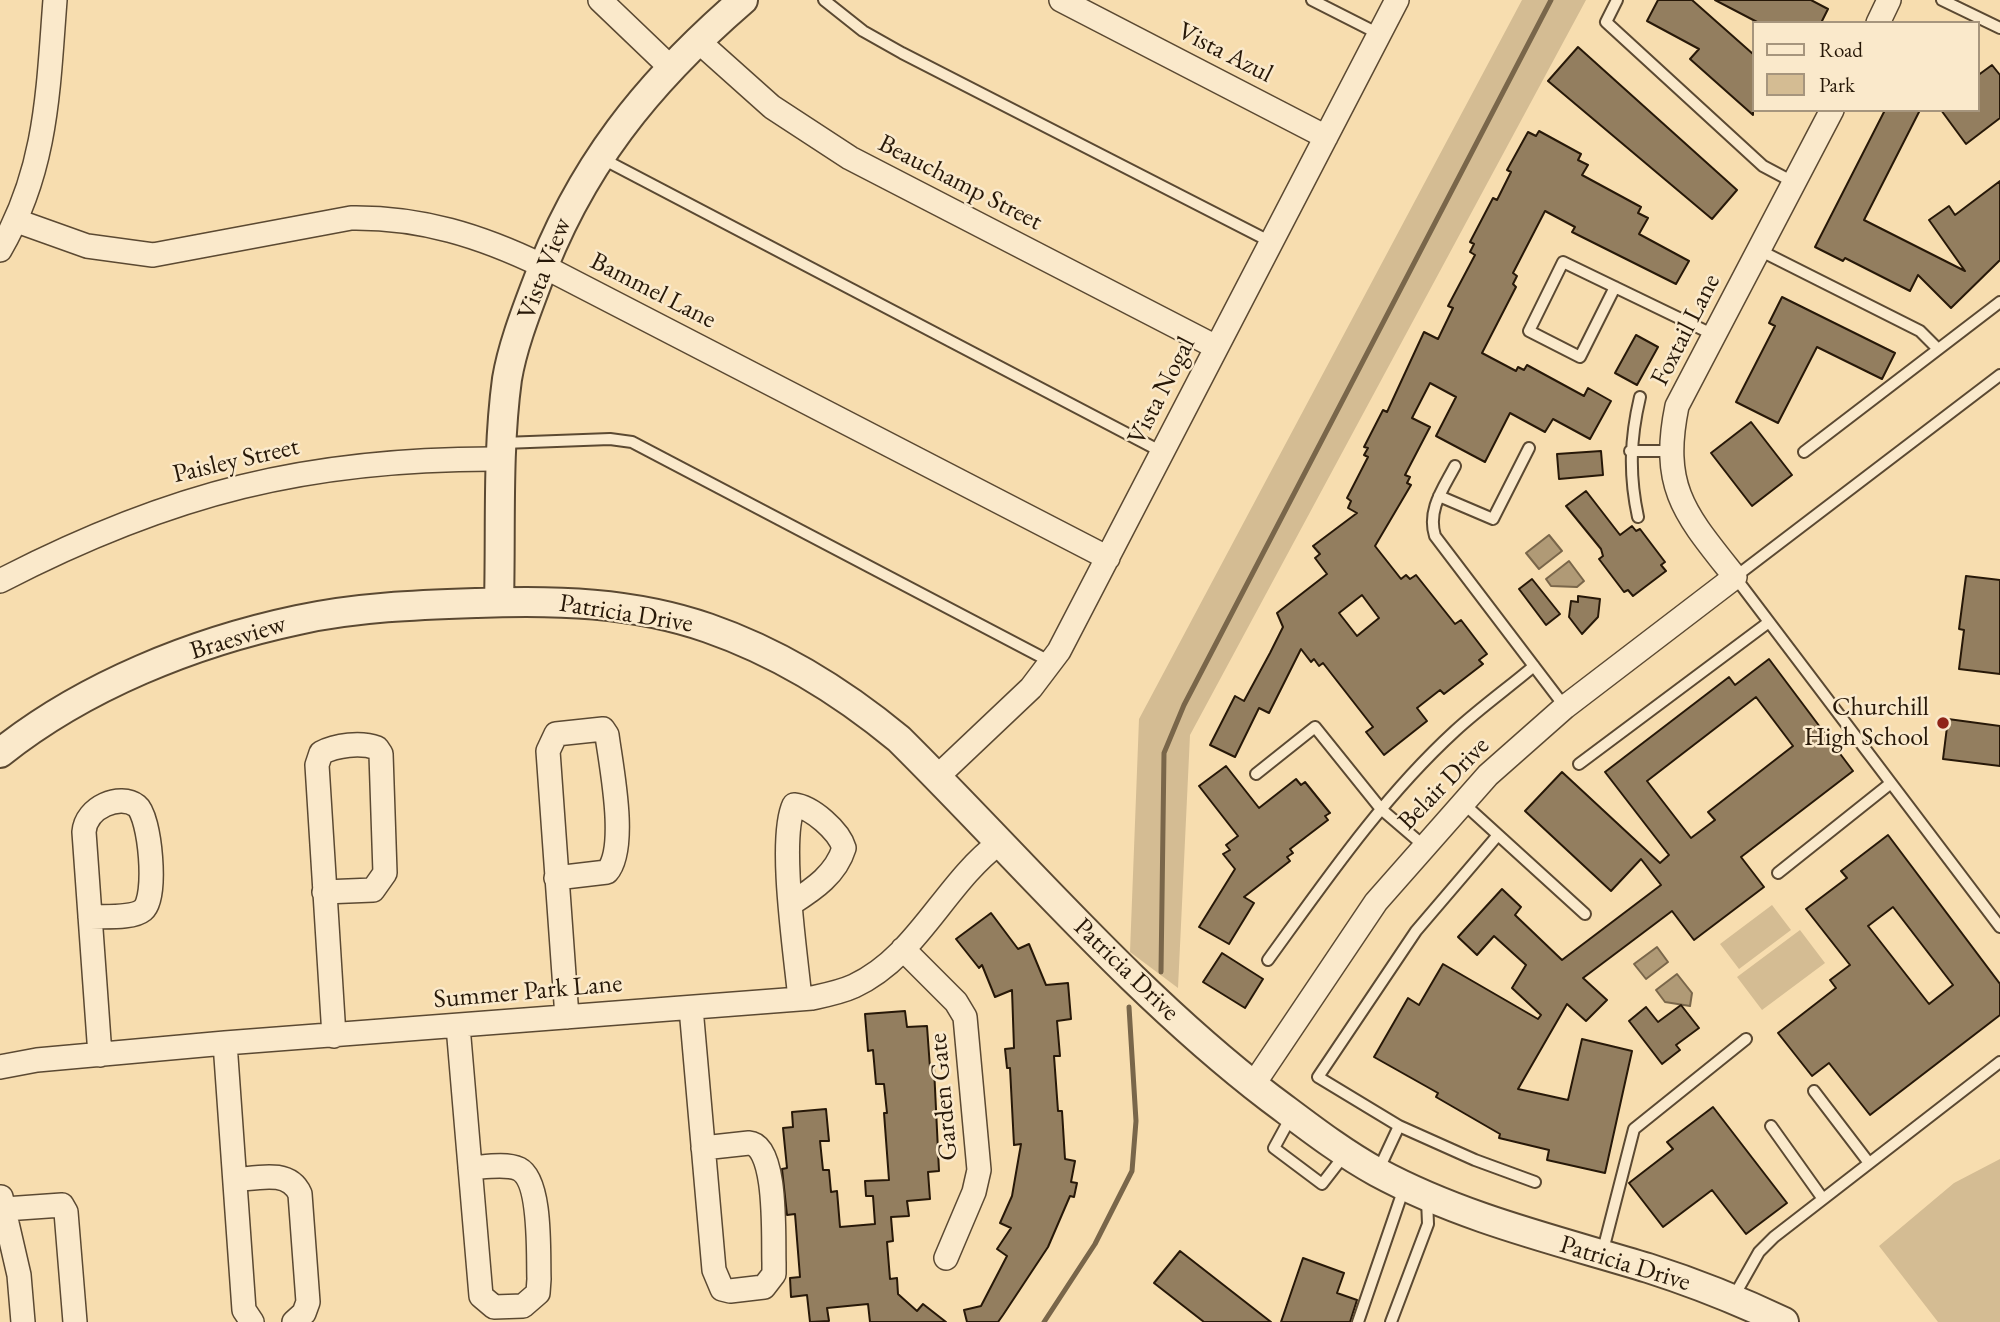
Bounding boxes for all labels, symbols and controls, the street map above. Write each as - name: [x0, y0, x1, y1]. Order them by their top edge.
- street label: Vista Azul: [1172, 16, 1278, 90]
- legend: [1752, 21, 1979, 112]
- text: Road: [1819, 36, 1863, 63]
- text: Park: [1819, 71, 1855, 98]
- street label: Beauchamp Street: [873, 128, 1047, 238]
- street label: Vista View: [511, 214, 579, 324]
- street label: Bammel Lane: [585, 246, 721, 336]
- street label: Foxtail Lane: [1645, 269, 1727, 391]
- street label: Vista Nogal: [1122, 332, 1202, 450]
- street label: Paisley Street: [170, 431, 302, 491]
- street label: Patricia Drive: [557, 588, 695, 640]
- street label: Braesview: [186, 609, 290, 667]
- place label: Churchill High School: [1804, 692, 1929, 754]
- marker: Churchill High School: [1935, 715, 1951, 731]
- street label: Belair Drive: [1392, 731, 1496, 837]
- street label: Patricia Drive: [1067, 912, 1185, 1028]
- street label: Summer Park Lane: [432, 968, 624, 1016]
- street label: Garden Gate: [923, 1032, 965, 1162]
- street label: Patricia Drive: [1556, 1229, 1694, 1299]

